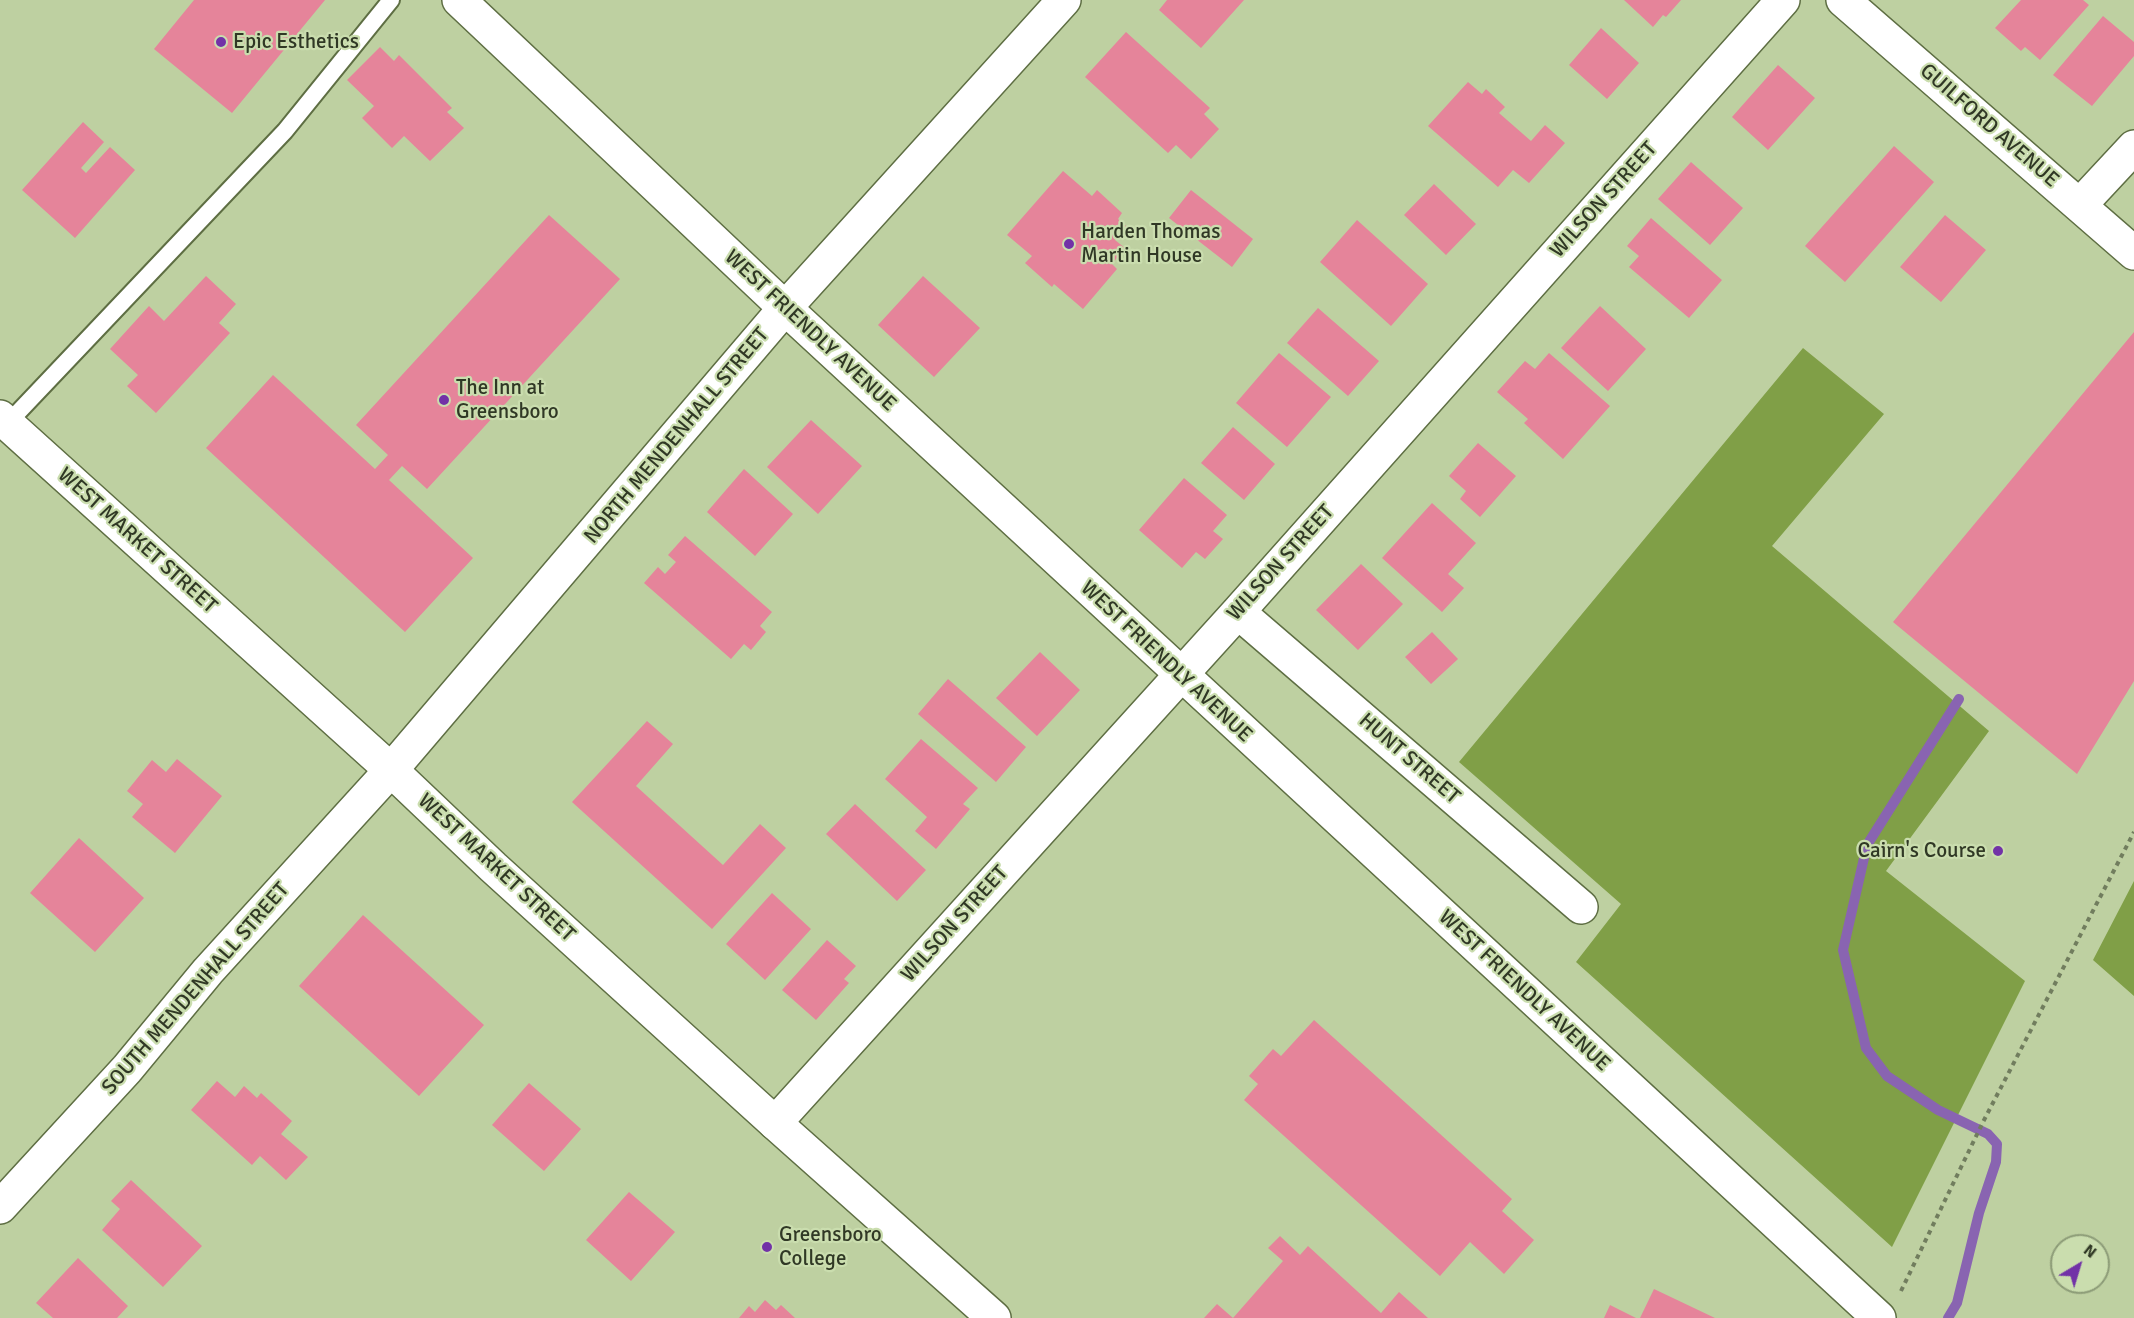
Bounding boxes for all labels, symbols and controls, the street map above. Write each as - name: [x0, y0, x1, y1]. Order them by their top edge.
- place label: Epic Esthetics: [233, 29, 359, 55]
- marker: Epic Esthetics: [214, 35, 228, 49]
- street label: GUILFORD AVENUE: [1914, 59, 2064, 193]
- street label: WILSON STREET: [1545, 137, 1663, 263]
- place label: Harden Thomas Martin House: [1081, 219, 1220, 269]
- marker: Harden Thomas Martin House: [1062, 237, 1076, 251]
- street label: WEST FRIENDLY AVENUE: [719, 245, 901, 417]
- street label: NORTH MENDENHALL STREET: [579, 323, 775, 549]
- place label: The Inn at Greensboro: [456, 375, 559, 425]
- marker: The Inn at Greensboro: [437, 393, 451, 407]
- street label: WEST MARKET STREET: [52, 463, 222, 619]
- street label: WILSON STREET: [1222, 500, 1340, 626]
- street label: WEST FRIENDLY AVENUE: [1075, 576, 1257, 748]
- street label: HUNT STREET: [1353, 708, 1465, 810]
- street label: WEST MARKET STREET: [412, 789, 580, 947]
- place label: Cairn's Course: [1857, 838, 1986, 864]
- marker: Cairn's Course: [1991, 844, 2005, 858]
- street label: WILSON STREET: [896, 861, 1014, 987]
- street label: SOUTH MENDENHALL STREET: [97, 878, 295, 1100]
- street label: WEST FRIENDLY AVENUE: [1433, 905, 1615, 1077]
- place label: Greensboro College: [779, 1222, 882, 1272]
- north arrow: [2050, 1234, 2110, 1294]
- marker: Greensboro College: [760, 1240, 774, 1254]
- text: N: [2079, 1240, 2100, 1263]

